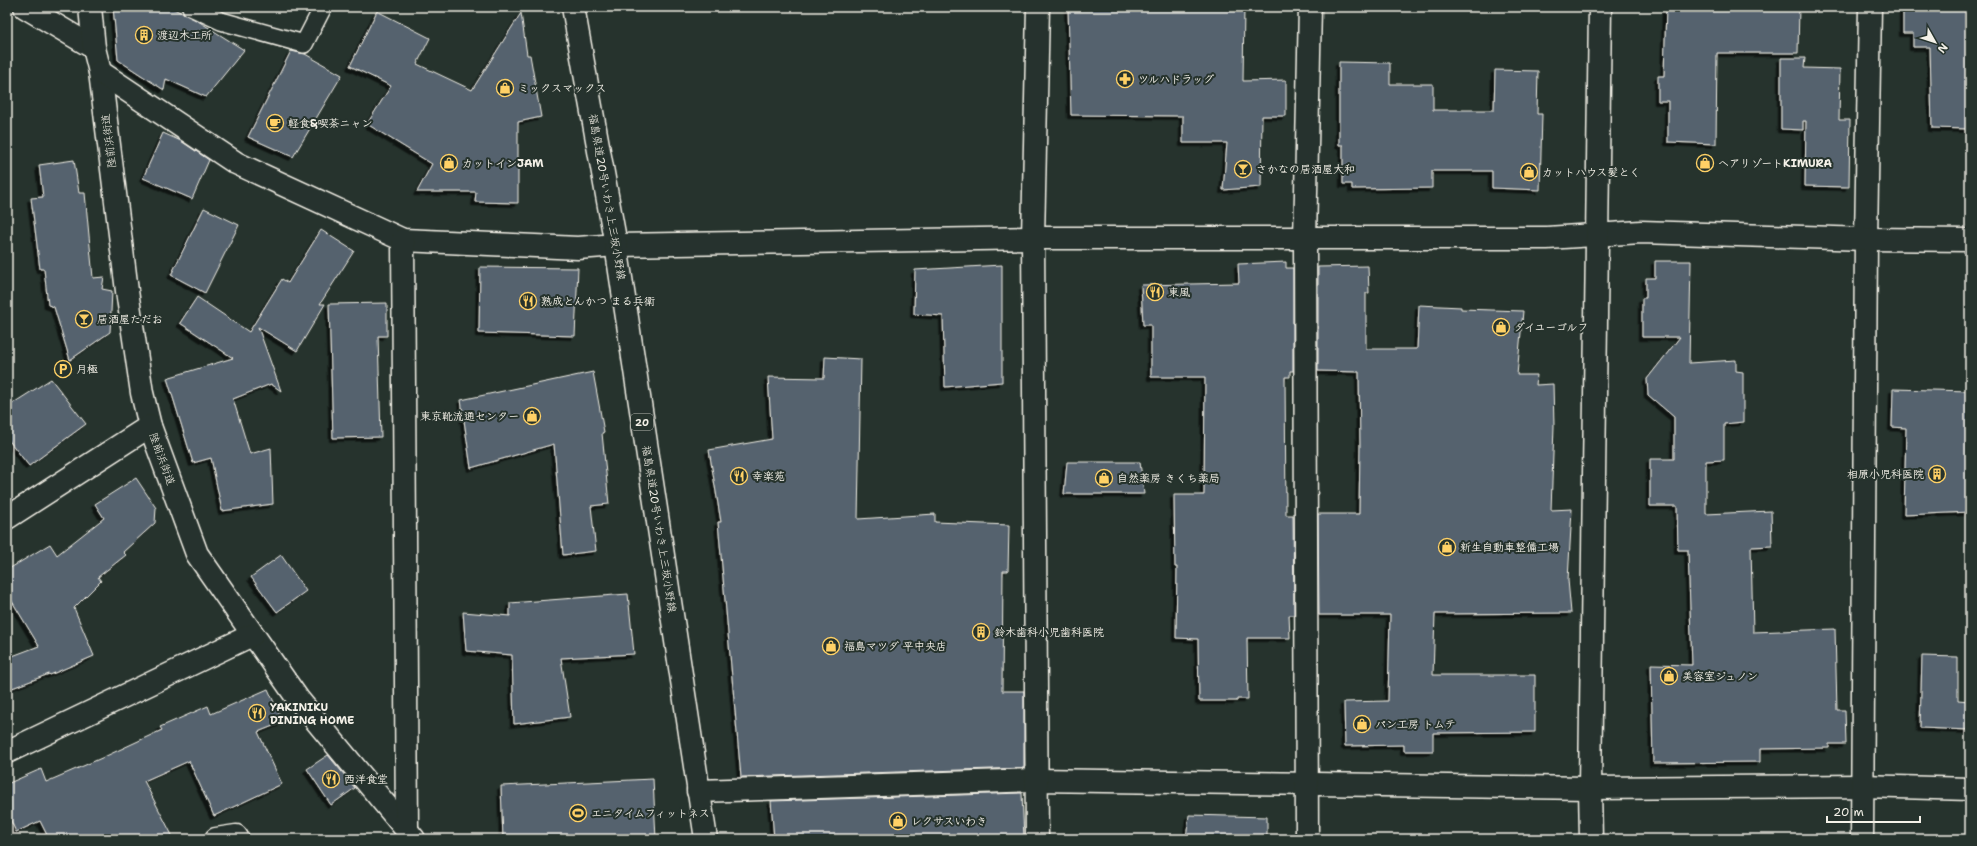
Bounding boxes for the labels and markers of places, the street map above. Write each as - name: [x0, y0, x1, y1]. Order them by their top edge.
- building icon: 渡辺木工所: [134, 25, 154, 45]
- place label: 渡辺木工所: [157, 28, 212, 43]
- pharmacy icon: ツルハドラッグ: [1115, 69, 1135, 89]
- place label: ツルハドラッグ: [1138, 72, 1214, 87]
- shop icon: ミックスマックス: [495, 78, 515, 98]
- place label: ミックスマックス: [518, 81, 606, 96]
- cafe icon: 軽食&喫茶ニャン: [265, 113, 285, 133]
- place label: 軽食&喫茶ニャン: [288, 116, 373, 131]
- shop icon: カットインJAM: [439, 153, 459, 173]
- shop icon: ヘアリゾートKIMURA: [1695, 153, 1715, 173]
- place label: カットインJAM: [462, 156, 544, 171]
- place label: ヘアリゾートKIMURA: [1718, 156, 1832, 171]
- bar icon: さかなの居酒屋大和: [1233, 159, 1253, 179]
- place label: さかなの居酒屋大和: [1256, 162, 1355, 177]
- shop icon: カットハウス髪とく: [1519, 162, 1539, 182]
- place label: カットハウス髪とく: [1542, 165, 1640, 180]
- restaurant icon: 東風: [1145, 282, 1165, 302]
- place label: 東風: [1168, 285, 1190, 300]
- restaurant icon: 熟成とんかつ まる兵衛: [518, 291, 538, 311]
- place label: 熟成とんかつ まる兵衛: [541, 294, 656, 309]
- bar icon: 居酒屋ただお: [74, 309, 94, 329]
- place label: 居酒屋ただお: [97, 312, 163, 327]
- shop icon: ダイユーゴルフ: [1491, 317, 1511, 337]
- place label: ダイユーゴルフ: [1514, 320, 1589, 335]
- parking icon: 月極: [53, 359, 73, 379]
- place label: 月極: [76, 362, 98, 377]
- shop icon: 東京靴流通センター: [522, 406, 542, 426]
- place label: 東京靴流通センター: [420, 409, 519, 424]
- building icon: 相原小児科医院: [1927, 464, 1947, 484]
- restaurant icon: 幸楽苑: [729, 466, 749, 486]
- place label: 相原小児科医院: [1847, 467, 1924, 482]
- shop icon: 自然薬房 きくち薬局: [1094, 468, 1114, 488]
- place label: 幸楽苑: [752, 469, 785, 484]
- place label: 自然薬房 きくち薬局: [1117, 471, 1220, 486]
- shop icon: 新生自動車整備工場: [1437, 537, 1457, 557]
- place label: 新生自動車整備工場: [1460, 540, 1559, 555]
- building icon: 鈴木歯科小児歯科医院: [971, 622, 991, 642]
- place label: 鈴木歯科小児歯科医院: [994, 625, 1104, 640]
- shop icon: 福島マツダ 平中央店: [821, 636, 841, 656]
- place label: 福島マツダ 平中央店: [844, 639, 947, 654]
- shop icon: 美容室ジュノン: [1659, 666, 1679, 686]
- place label: 美容室ジュノン: [1682, 669, 1758, 684]
- place label: YAKINIKU DINING HOME: [270, 700, 354, 728]
- restaurant icon: YAKINIKU DINING HOME: [247, 703, 267, 723]
- shop icon: パン工房 トムテ: [1352, 714, 1372, 734]
- place label: パン工房 トムテ: [1375, 717, 1456, 732]
- restaurant icon: 西洋食堂: [321, 769, 341, 789]
- place label: 西洋食堂: [344, 772, 388, 787]
- sports icon: エニタイムフィットネス: [568, 803, 588, 823]
- place label: エニタイムフィットネス: [591, 806, 710, 821]
- shop icon: レクサスいわき: [888, 811, 908, 831]
- place label: レクサスいわき: [911, 814, 987, 829]

